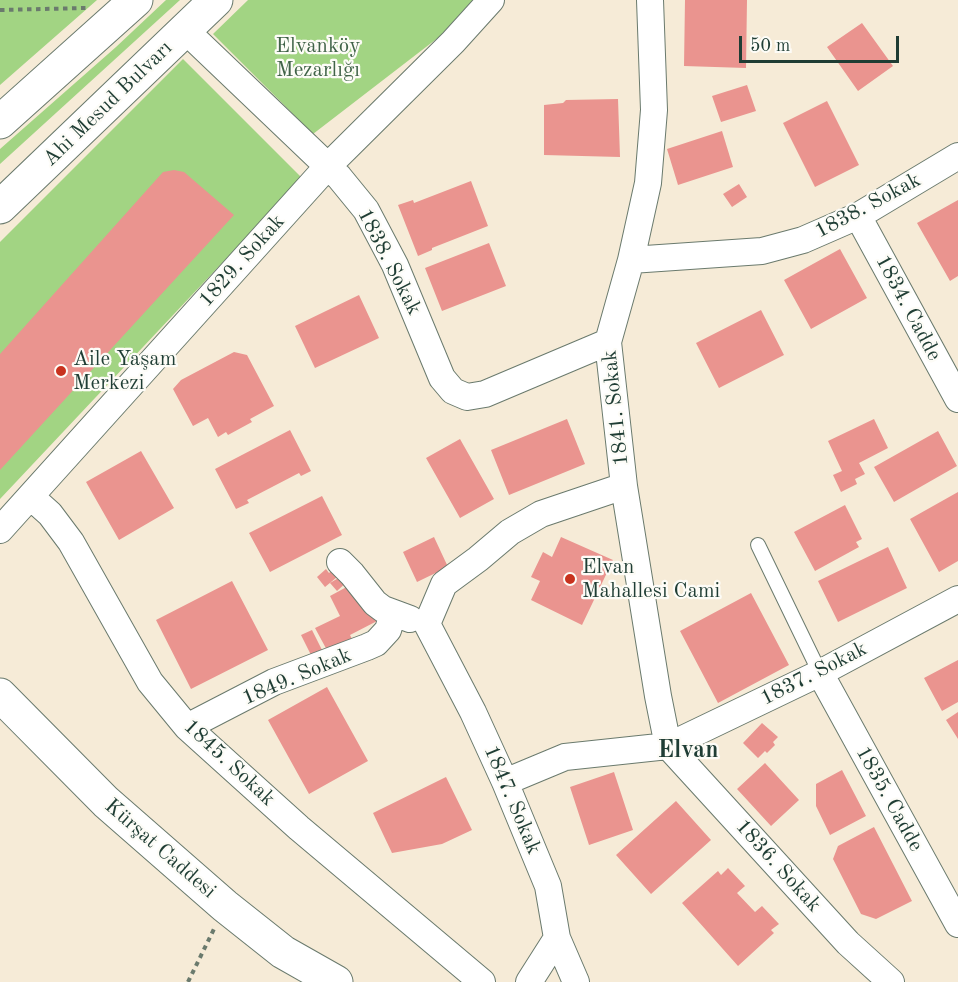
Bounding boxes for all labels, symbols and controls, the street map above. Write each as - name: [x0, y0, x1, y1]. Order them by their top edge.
- scale bar: [742, 24, 902, 62]
- park label: Elvanköy Mezarlığı: [276, 33, 360, 83]
- street label: Ahi Mesud Bulvarı: [38, 36, 178, 172]
- text: 50 m: [750, 37, 790, 55]
- street label: 1838. Sokak: [811, 168, 925, 244]
- street label: 1838. Sokak: [351, 205, 427, 319]
- street label: 1829. Sokak: [194, 209, 290, 313]
- street label: 1834. Cadde: [870, 251, 946, 365]
- place label: Aile Yaşam Merkezi: [73, 346, 176, 396]
- street label: 1841. Sokak: [597, 349, 635, 467]
- marker: Aile Yaşam Merkezi: [54, 364, 68, 378]
- place label: Elvan Mahallesi Cami: [582, 554, 720, 604]
- marker: Elvan Mahallesi Cami: [563, 572, 577, 586]
- street label: 1837. Sokak: [757, 636, 871, 712]
- street label: 1849. Sokak: [239, 643, 355, 711]
- street label: 1845. Sokak: [178, 714, 280, 812]
- district label: Elvan: [657, 737, 719, 765]
- street label: 1847. Sokak: [478, 742, 546, 858]
- street label: 1835. Cadde: [850, 742, 928, 856]
- street label: Kürşat Caddesi: [99, 794, 221, 904]
- street label: 1836. Sokak: [730, 814, 826, 918]

